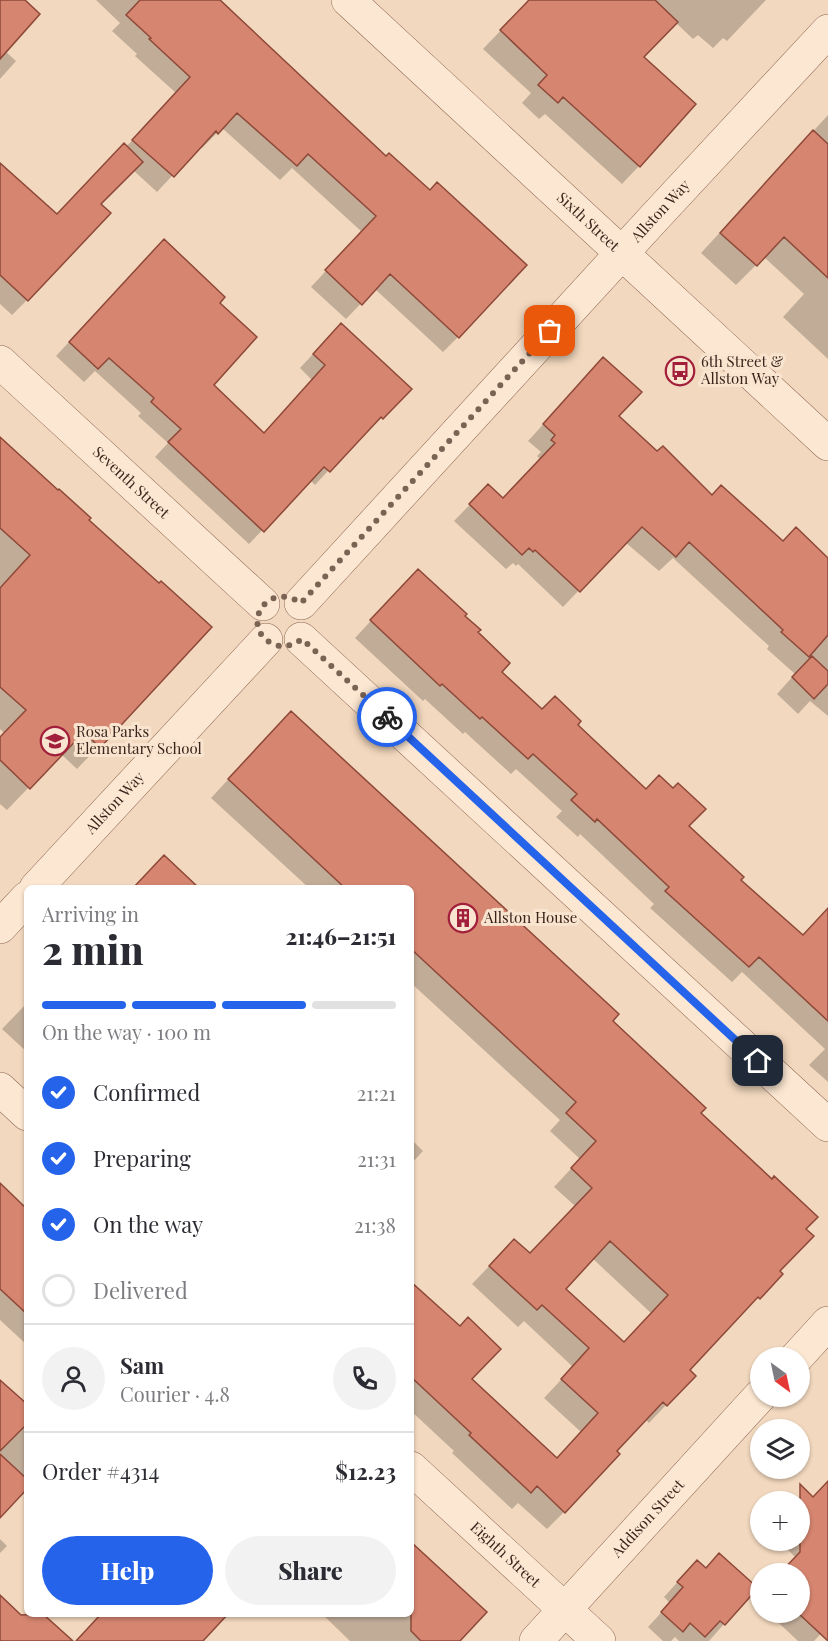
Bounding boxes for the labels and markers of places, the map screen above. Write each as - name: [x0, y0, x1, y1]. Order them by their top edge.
- pin: [524, 305, 575, 356]
- place label: 6th Street & Allston Way: [700, 351, 783, 388]
- bus stop icon: 6th Street & Allston Way: [664, 355, 696, 387]
- place label: Rosa Parks Elementary School: [76, 721, 202, 758]
- school or university icon: Rosa Parks Elementary School: [39, 725, 71, 757]
- building icon: Allston House: [447, 902, 479, 934]
- place label: Allston House: [483, 907, 577, 927]
- pin: [732, 1035, 783, 1086]

